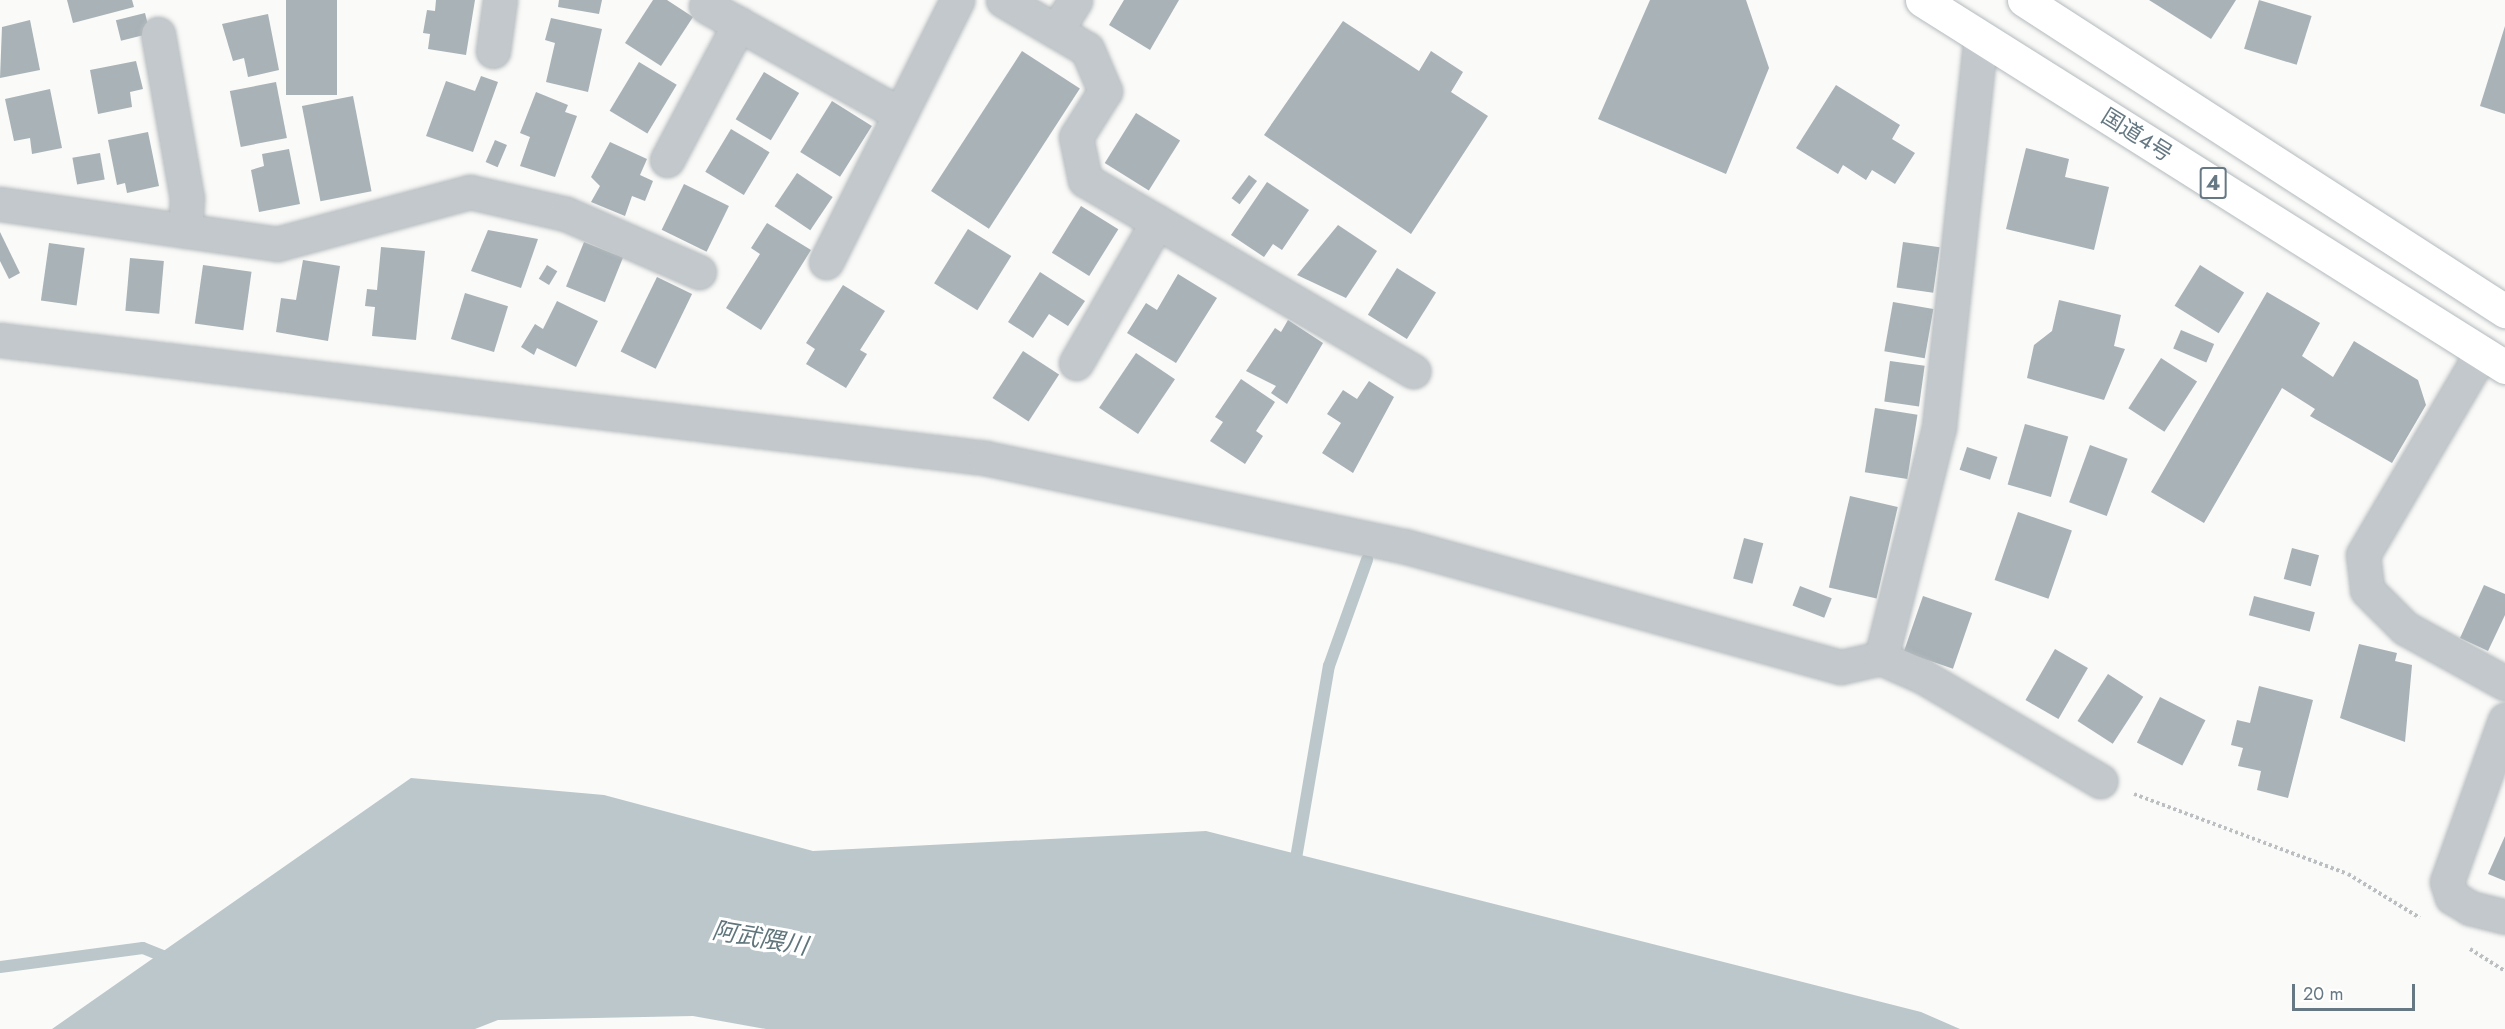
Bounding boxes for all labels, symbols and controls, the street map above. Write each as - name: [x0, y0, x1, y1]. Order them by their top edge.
- street label: 国道4号: [2097, 103, 2177, 167]
- road number: 4: [2200, 165, 2226, 201]
- water label: 阿武隈川: [710, 915, 810, 961]
- scale bar: [2295, 972, 2418, 1010]
- text: 20 m: [2303, 981, 2343, 1007]

